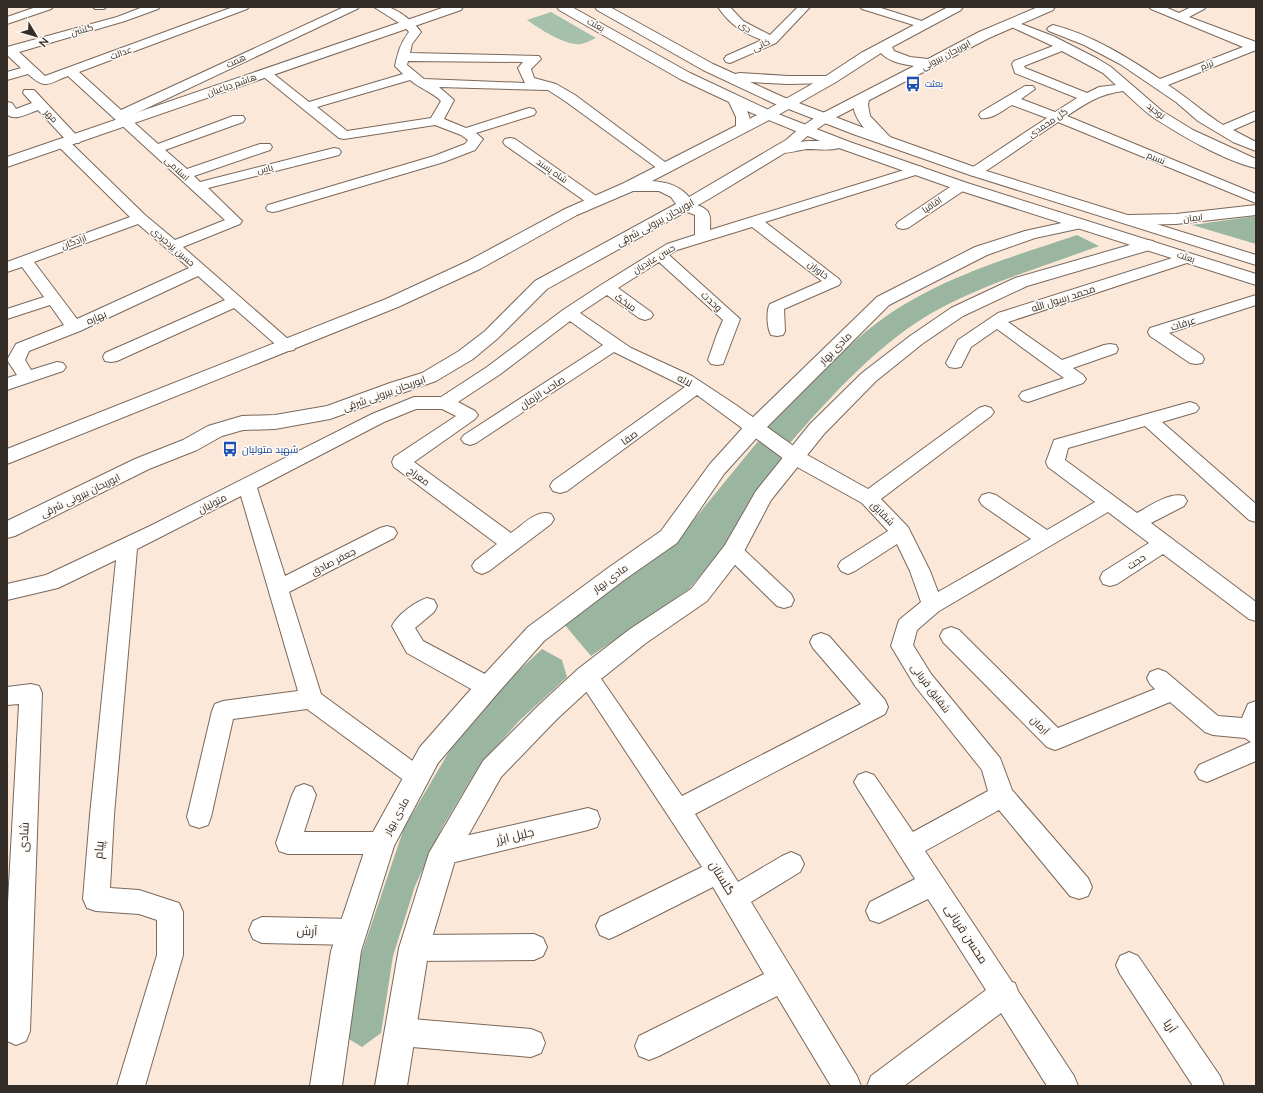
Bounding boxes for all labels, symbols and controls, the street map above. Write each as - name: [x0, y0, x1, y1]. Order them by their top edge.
- street label: بعثت: [586, 15, 607, 34]
- north arrow: [16, 16, 56, 56]
- street label: دی: [737, 18, 754, 35]
- street label: گلشن: [69, 21, 94, 38]
- text: N: [36, 35, 52, 50]
- street label: خانی: [750, 36, 771, 53]
- street label: ابوریحان بیرونی: [919, 37, 972, 72]
- street label: عدالت: [108, 44, 133, 62]
- street label: همت: [224, 51, 247, 70]
- street label: ترنم: [1199, 57, 1216, 73]
- street label: هاشم دباغیان: [206, 71, 258, 99]
- bus stop icon: بعثت: [904, 75, 922, 93]
- place label: بعثت: [925, 78, 943, 89]
- street label: توحید: [1145, 100, 1168, 122]
- street label: گل محمدی: [1026, 105, 1069, 140]
- street label: مهر: [42, 106, 60, 125]
- street label: نسیم: [1145, 149, 1167, 167]
- street label: اسلامی: [163, 155, 192, 183]
- street label: شاه پسند: [534, 156, 570, 186]
- street label: یاس: [256, 161, 275, 176]
- street label: اقاقیا: [920, 194, 944, 215]
- street label: ابوریحان بیرونی شرقی: [614, 196, 696, 249]
- street label: ایمان: [1183, 211, 1203, 224]
- street label: حسین یزدجردی: [150, 225, 197, 268]
- street label: آزادگان: [60, 232, 89, 251]
- street label: حسن عابدیان: [631, 242, 677, 276]
- street label: بعثت: [1176, 248, 1196, 265]
- street label: خاوران: [806, 258, 831, 281]
- street label: محمد رسول الله: [1029, 281, 1097, 315]
- street label: وحدت: [698, 288, 725, 314]
- street label: میخک: [612, 290, 639, 314]
- street label: بهاره: [84, 307, 108, 328]
- street label: عرفات: [1169, 313, 1198, 334]
- street label: مادی بهار: [816, 329, 854, 368]
- street label: لاله: [675, 371, 694, 390]
- street label: ابوریحان بیرونی شرقی: [341, 373, 427, 414]
- street label: صاحب الزمان: [517, 373, 568, 412]
- street label: صفا: [618, 427, 640, 448]
- bus stop icon: شهید متولیان: [221, 440, 239, 458]
- place label: شهید متولیان: [242, 443, 298, 456]
- street label: معراج: [405, 464, 432, 489]
- street label: ابوریحان بیرونی شرقی: [38, 471, 122, 520]
- street label: متولیان: [196, 491, 229, 516]
- street label: شقایق: [868, 498, 897, 528]
- street label: جعفر صادق: [309, 545, 358, 578]
- street label: حجت: [1124, 551, 1148, 572]
- street label: مادی بهار: [589, 561, 631, 596]
- street label: شقایق قربانی: [908, 661, 953, 715]
- street label: آرمان: [1027, 713, 1052, 738]
- street label: مادی بهار: [380, 795, 412, 838]
- street label: شادی: [15, 822, 32, 852]
- street label: جلیل ابژر: [493, 824, 535, 847]
- street label: پیام: [90, 840, 109, 860]
- street label: گلستان: [706, 858, 738, 898]
- street label: محسن قربانی: [942, 901, 991, 966]
- street label: آرش: [296, 923, 318, 938]
- street label: آریا: [1161, 1016, 1181, 1036]

